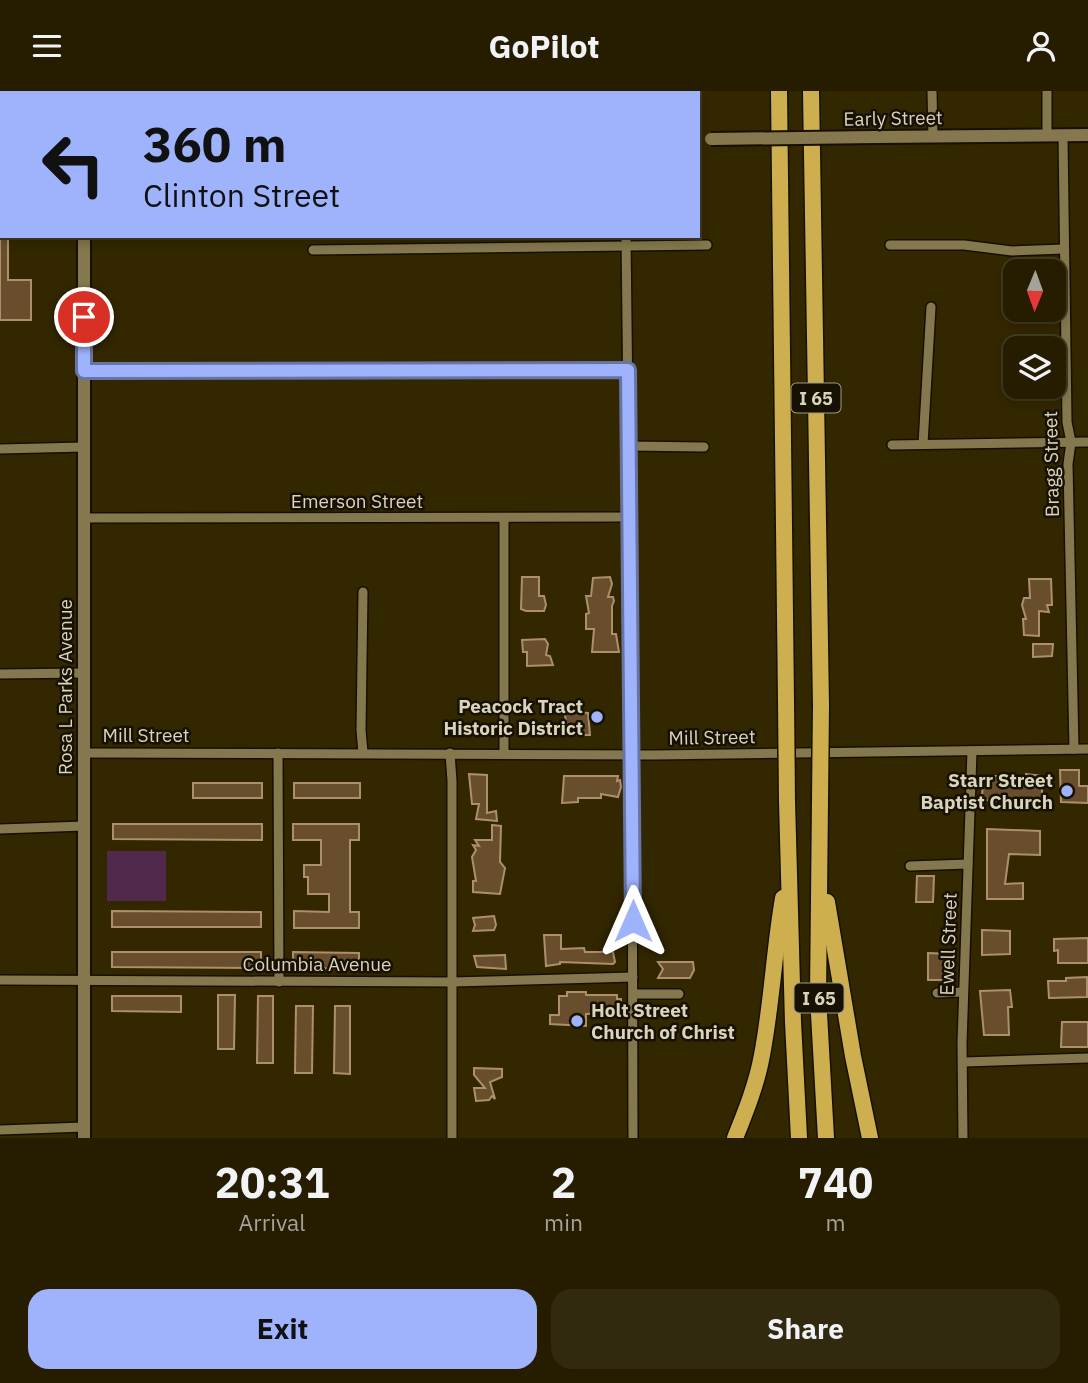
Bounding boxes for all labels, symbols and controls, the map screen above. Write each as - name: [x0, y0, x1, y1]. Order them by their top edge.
- text: GoPilot: [488, 25, 600, 67]
- icon: menu: [28, 27, 66, 65]
- icon: person: [1022, 27, 1060, 65]
- street label: Early Street: [843, 105, 943, 131]
- text: 360 m: [143, 112, 287, 175]
- icon: left: [28, 119, 119, 210]
- text: Clinton Street: [143, 174, 340, 216]
- north arrow: [1003, 259, 1066, 322]
- map controls: [1003, 259, 1066, 399]
- pin: [54, 287, 114, 347]
- icon: arrive: [65, 298, 103, 336]
- button: layers: [1003, 336, 1066, 399]
- road number: I 65: [792, 383, 840, 412]
- street label: Bragg Street: [1038, 411, 1064, 517]
- street label: Emerson Street: [291, 489, 423, 513]
- street label: Rosa L Parks Avenue: [53, 599, 77, 775]
- place label: Peacock Tract Historic District: [443, 694, 583, 740]
- marker: Peacock Tract Historic District: [589, 709, 605, 725]
- street label: Mill Street: [102, 723, 190, 747]
- street label: Mill Street: [668, 724, 756, 750]
- place label: Starr Street Baptist Church: [920, 768, 1053, 814]
- marker: Starr Street Baptist Church: [1059, 783, 1075, 799]
- position arrow: [596, 884, 670, 958]
- street label: Ewell Street: [934, 892, 962, 996]
- street label: Columbia Avenue: [243, 952, 391, 976]
- road number: I 65: [794, 984, 844, 1013]
- place label: Holt Street Church of Christ: [591, 998, 735, 1044]
- marker: Holt Street Church of Christ: [569, 1013, 585, 1029]
- text: 20:31: [215, 1155, 329, 1210]
- text: 2: [551, 1155, 576, 1210]
- text: 740: [798, 1155, 873, 1210]
- text: Arrival: [239, 1207, 306, 1237]
- text: min: [544, 1207, 583, 1237]
- text: m: [825, 1207, 846, 1237]
- button: Exit: [28, 1289, 537, 1369]
- button: Share: [551, 1289, 1060, 1369]

